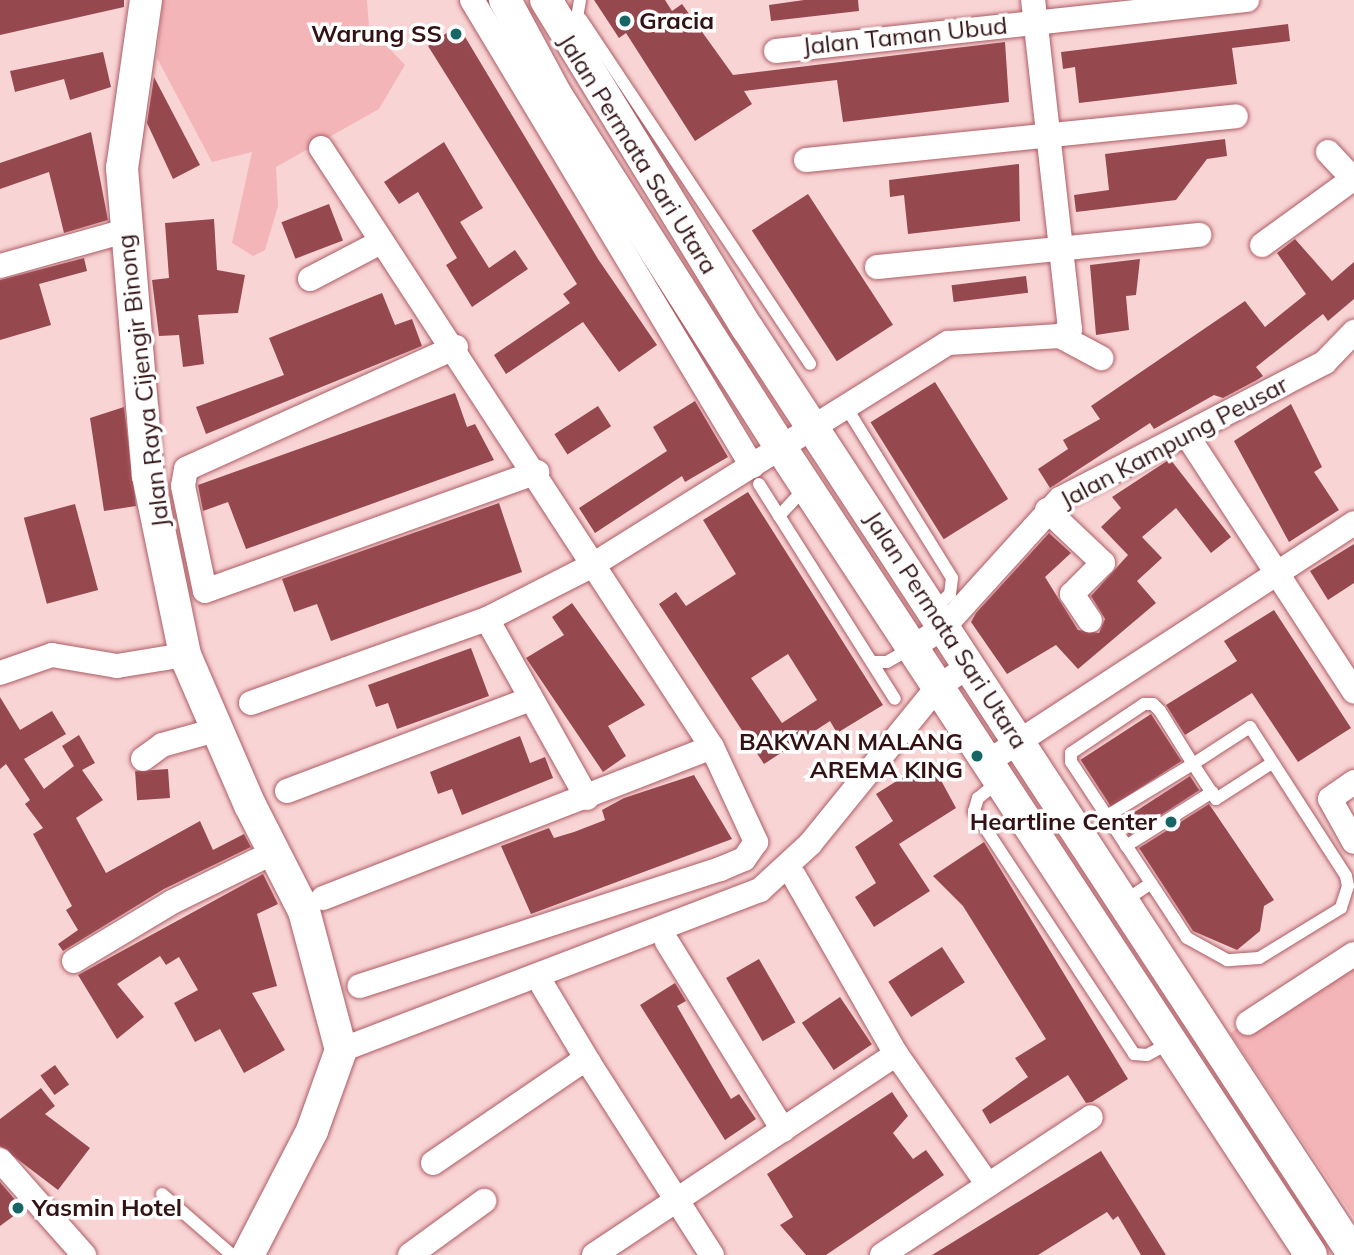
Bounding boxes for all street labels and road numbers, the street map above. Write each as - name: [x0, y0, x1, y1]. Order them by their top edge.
- street label: Jalan Taman Ubud: [801, 11, 1009, 61]
- street label: Jalan Permata Sari Utara: [552, 29, 724, 279]
- street label: Jalan Raya Cijengir Binong: [111, 233, 175, 529]
- street label: Jalan Kampung Peusar: [1055, 370, 1293, 514]
- street label: Jalan Permata Sari Utara: [858, 506, 1034, 754]

